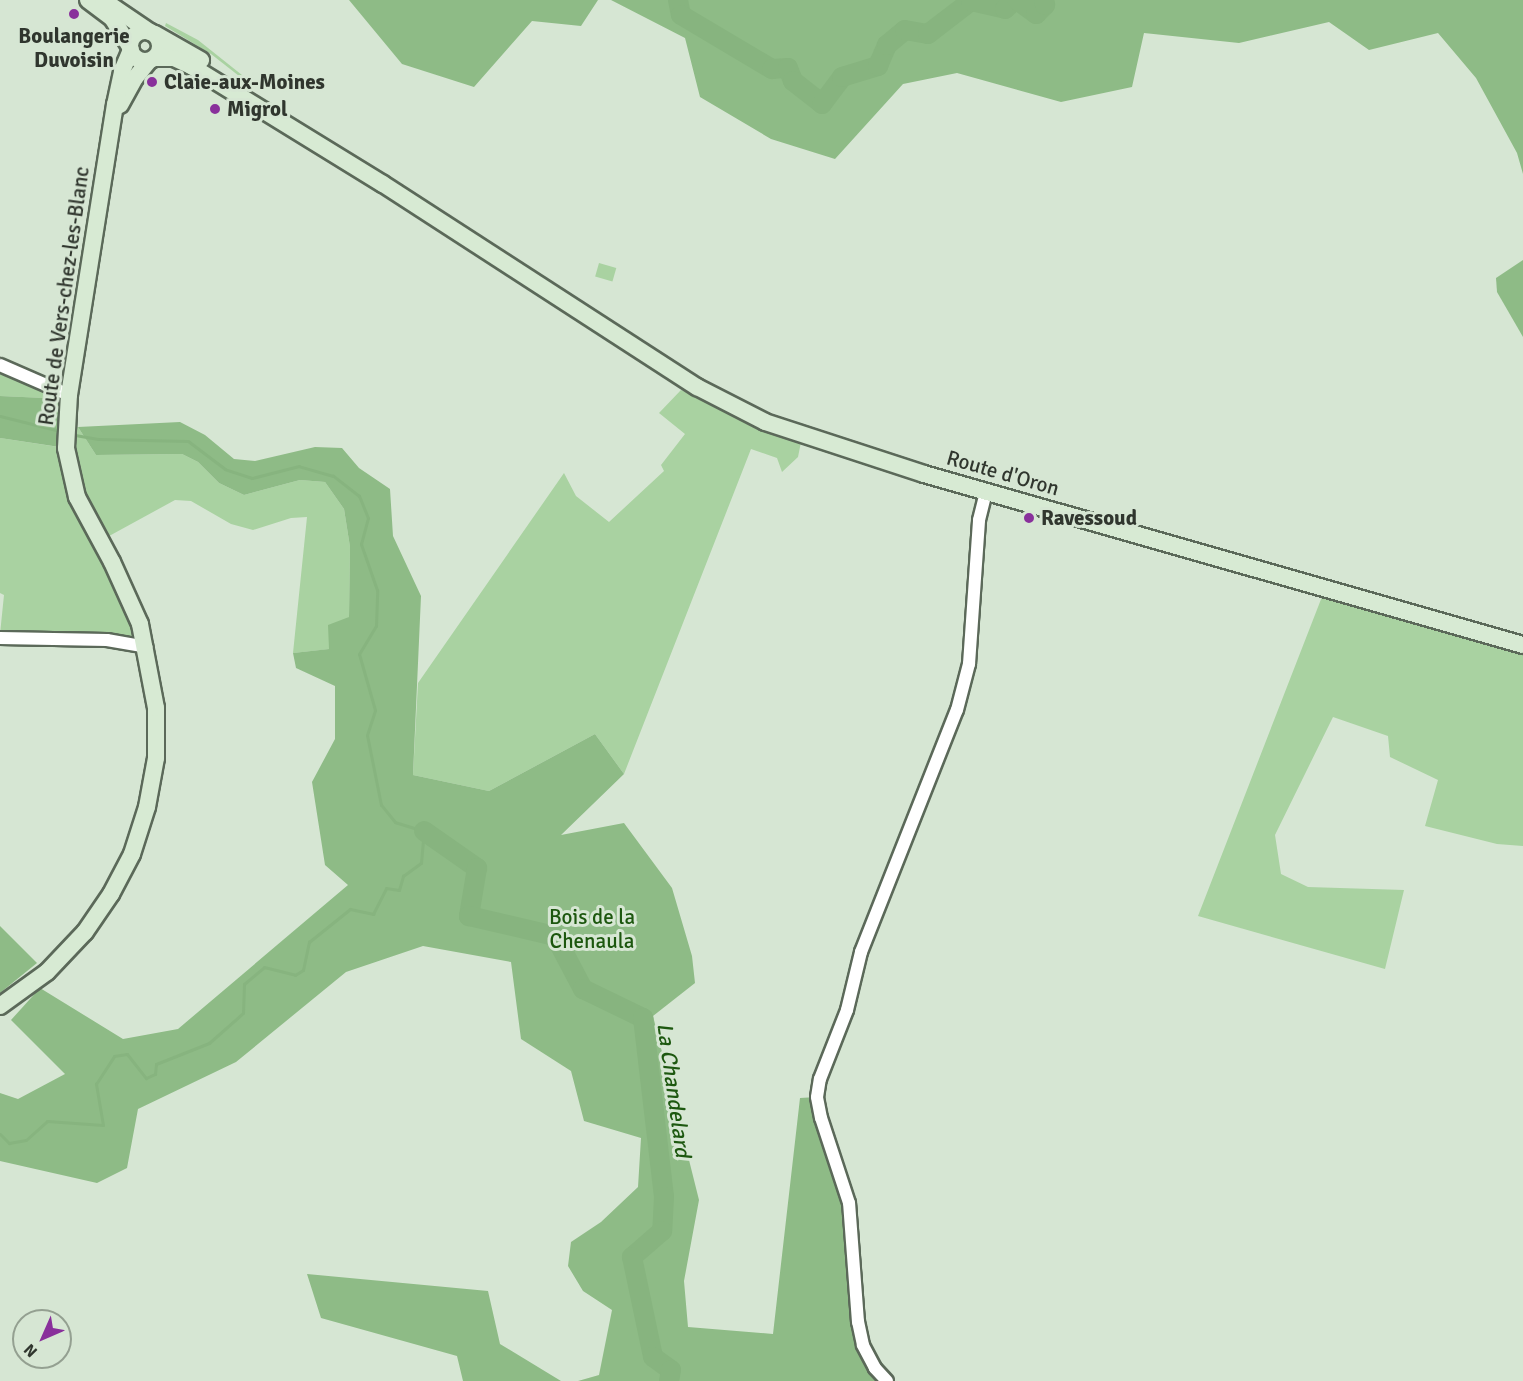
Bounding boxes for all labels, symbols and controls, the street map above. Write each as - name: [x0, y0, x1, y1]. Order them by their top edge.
- marker: Boulangerie Duvoisin: [67, 7, 81, 21]
- place label: Boulangerie Duvoisin: [18, 23, 130, 73]
- place label: Claie-aux-Moines: [164, 69, 325, 95]
- marker: Claie-aux-Moines: [145, 75, 159, 89]
- place label: Migrol: [227, 96, 288, 122]
- marker: Migrol: [208, 102, 222, 116]
- street label: Route de Vers-chez-les-Blanc: [33, 165, 95, 427]
- street label: Route d'Oron: [944, 445, 1062, 501]
- place label: Ravessoud: [1041, 505, 1137, 531]
- marker: Ravessoud: [1022, 511, 1036, 525]
- park label: Bois de la Chenaula: [549, 904, 635, 954]
- water label: La Chandelard: [651, 1021, 697, 1159]
- north arrow: [12, 1309, 72, 1369]
- text: N: [20, 1339, 42, 1361]

